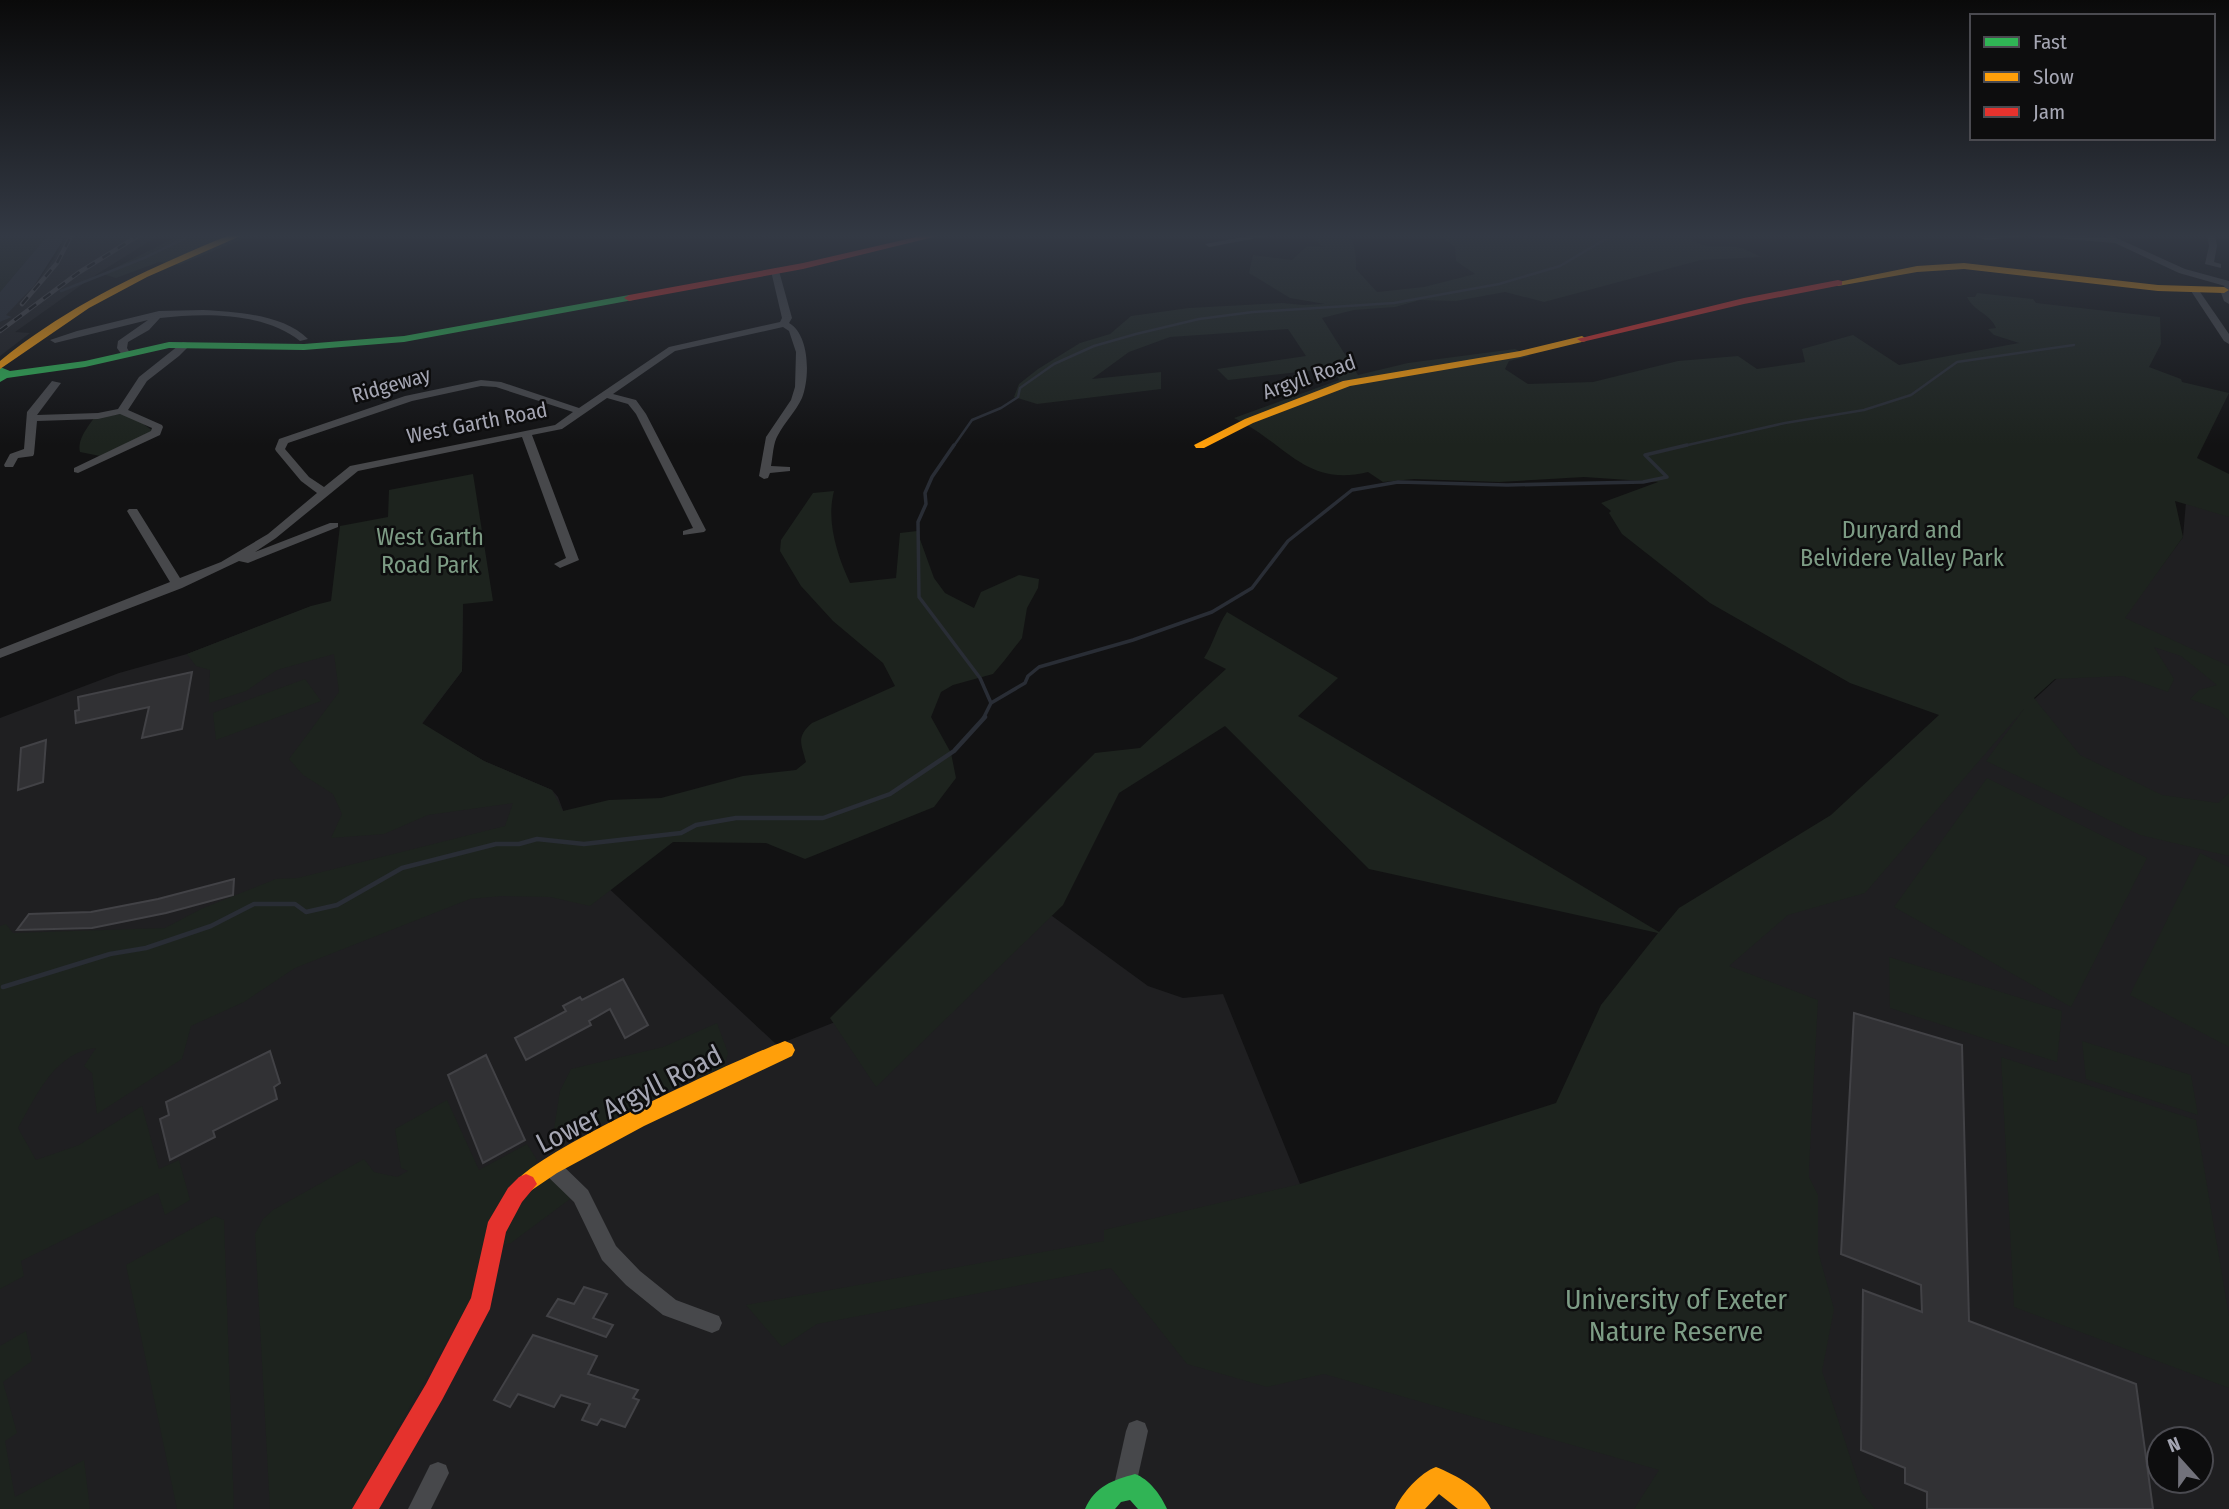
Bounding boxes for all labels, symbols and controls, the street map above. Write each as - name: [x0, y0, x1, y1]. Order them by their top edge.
- legend: [1970, 14, 2215, 140]
- text: Fast: [2033, 29, 2067, 55]
- text: Slow: [2033, 64, 2074, 90]
- text: Jam: [2033, 99, 2065, 125]
- street label: Argyll Road: [1259, 349, 1359, 405]
- street label: Ridgeway: [349, 361, 434, 409]
- street label: West Garth Road: [404, 397, 550, 449]
- park label: Duryard and Belvidere Valley Park: [1800, 516, 2005, 572]
- park label: West Garth Road Park: [376, 523, 484, 579]
- street label: Lower Argyll Road: [531, 1038, 727, 1160]
- park label: University of Exeter Nature Reserve: [1565, 1283, 1787, 1348]
- north arrow: [2145, 1425, 2215, 1495]
- text: N: [2165, 1432, 2184, 1457]

